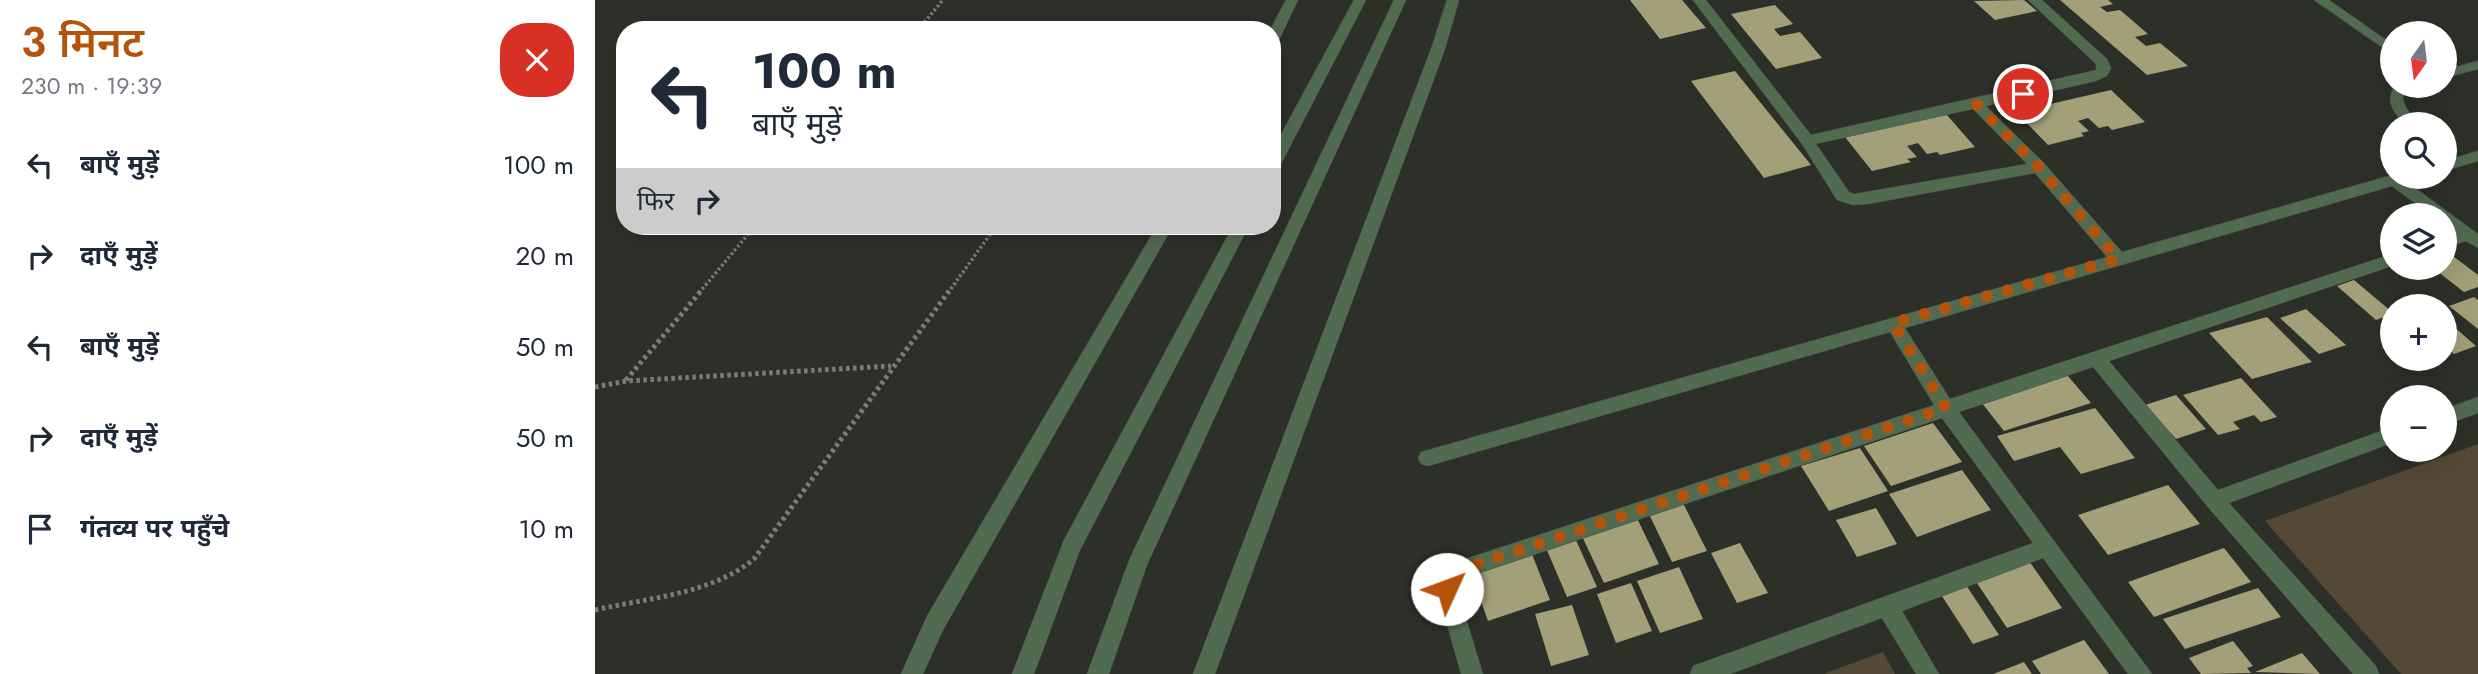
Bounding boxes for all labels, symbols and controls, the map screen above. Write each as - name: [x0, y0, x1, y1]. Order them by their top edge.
- text: 3 मिनट: [21, 12, 144, 73]
- north arrow: [2380, 21, 2457, 98]
- map controls: [2380, 21, 2457, 462]
- button: close: [500, 23, 574, 97]
- text: 100 m: [752, 36, 897, 106]
- icon: left: [637, 49, 728, 140]
- pin: [1993, 64, 2053, 124]
- text: 230 m · 19:39: [21, 69, 162, 103]
- icon: arrive: [2004, 75, 2042, 113]
- text: बाएँ मुड़ें: [752, 101, 842, 147]
- button: search: [2380, 112, 2457, 189]
- text: बाएँ मुड़ें: [80, 145, 159, 183]
- icon: left: [21, 146, 59, 184]
- text: 100 m: [503, 146, 574, 184]
- text: फिर: [637, 182, 674, 220]
- icon: right: [688, 182, 726, 220]
- button: layers: [2380, 203, 2457, 280]
- text: दाएँ मुड़ें: [80, 236, 158, 274]
- icon: right: [21, 237, 59, 275]
- text: 20 m: [516, 237, 574, 275]
- button: +: [2380, 294, 2457, 371]
- text: बाएँ मुड़ें: [80, 327, 159, 365]
- icon: left: [21, 328, 59, 366]
- text: 50 m: [516, 328, 574, 366]
- button: −: [2380, 385, 2457, 462]
- text: दाएँ मुड़ें: [80, 418, 158, 456]
- icon: right: [21, 419, 59, 457]
- text: 50 m: [516, 419, 574, 457]
- text: गंतव्य पर पहुँचे: [80, 509, 229, 547]
- icon: arrive: [21, 510, 59, 548]
- text: 10 m: [519, 510, 574, 548]
- position arrow: [1410, 552, 1484, 626]

